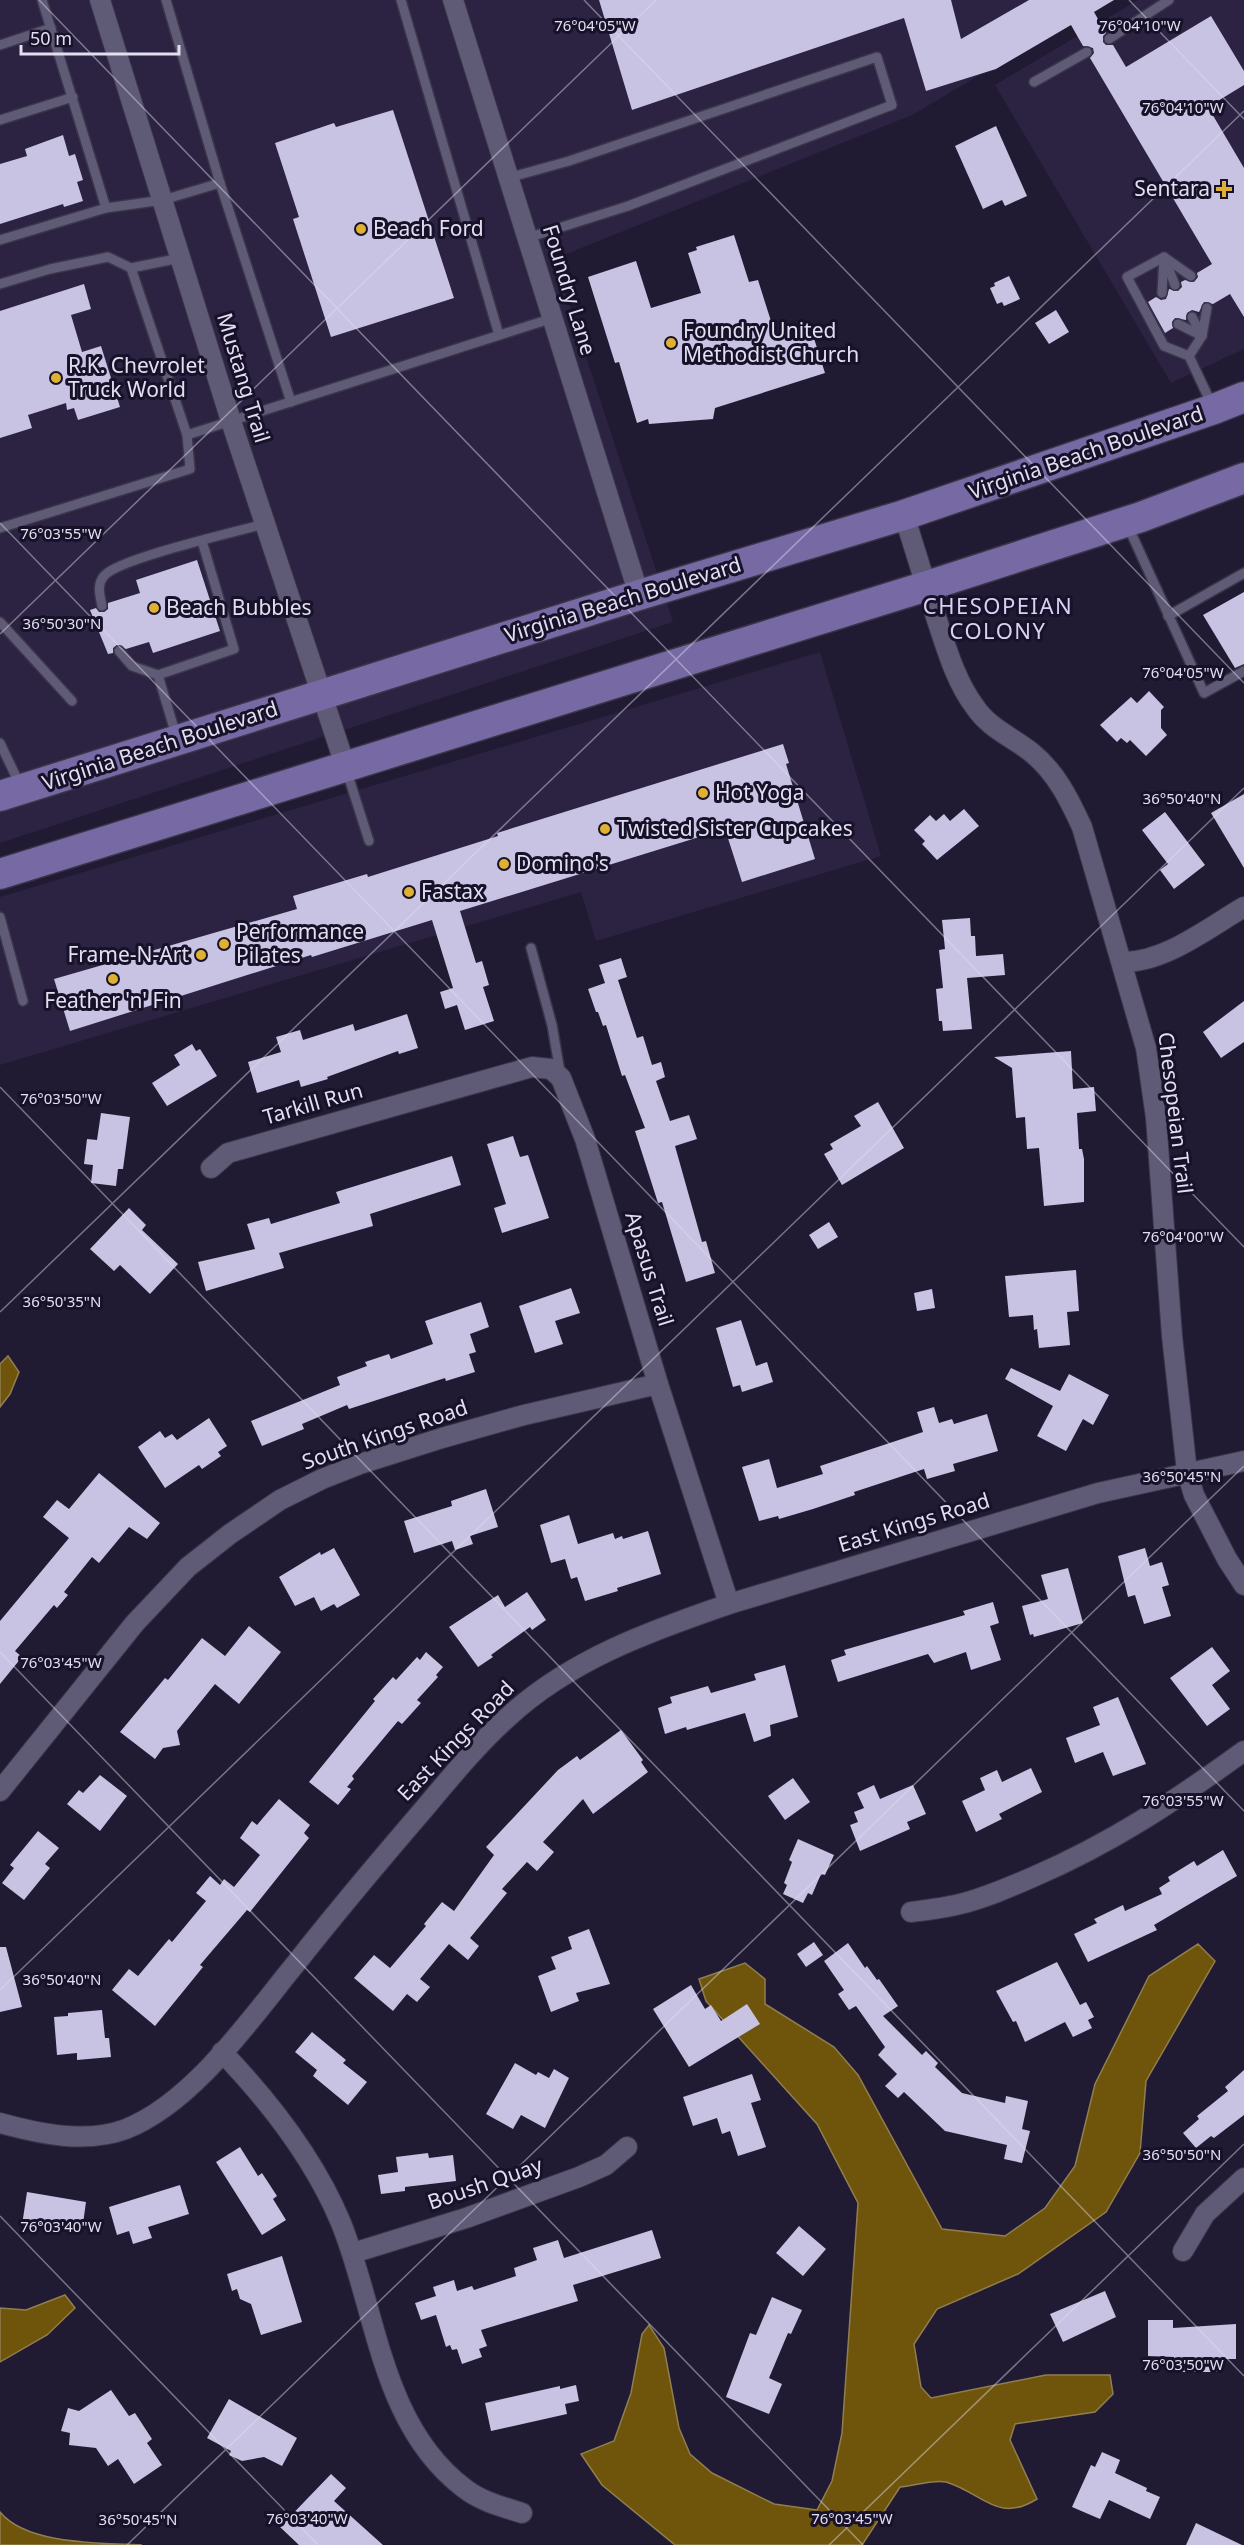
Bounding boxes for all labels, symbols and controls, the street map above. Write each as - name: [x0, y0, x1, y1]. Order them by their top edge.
- text: 76°04'05"W: [554, 15, 636, 35]
- text: 76°04'10"W: [1099, 15, 1181, 35]
- scale bar: [21, 18, 178, 56]
- text: 50 m: [30, 26, 72, 50]
- text: 76°04'10"W: [1142, 97, 1224, 117]
- place label: Sentara: [1134, 174, 1210, 202]
- marker: Sentara: [1215, 180, 1233, 198]
- place label: Beach Ford: [373, 214, 484, 242]
- street label: Foundry Lane: [537, 221, 603, 358]
- marker: Beach Ford: [354, 222, 368, 236]
- street label: Mustang Trail: [211, 309, 277, 446]
- place label: Foundry United Methodist Church: [683, 316, 859, 368]
- marker: Foundry United Methodist Church: [664, 336, 678, 350]
- place label: R.K. Chevrolet Truck World: [68, 351, 205, 403]
- marker: R.K. Chevrolet Truck World: [49, 371, 63, 385]
- street label: Virginia Beach Boulevard: [965, 399, 1207, 505]
- text: 76°03'55"W: [20, 523, 102, 543]
- street label: Virginia Beach Boulevard: [501, 550, 744, 648]
- district label: CHESOPEIAN COLONY: [923, 590, 1073, 645]
- place label: Beach Bubbles: [166, 593, 312, 621]
- marker: Beach Bubbles: [147, 601, 161, 615]
- text: 36°50'30"N: [23, 613, 101, 633]
- text: 76°04'05"W: [1142, 662, 1224, 682]
- street label: Virginia Beach Boulevard: [38, 694, 281, 796]
- place label: Hot Yoga: [715, 778, 805, 806]
- marker: Hot Yoga: [696, 786, 710, 800]
- text: 36°50'40"N: [1143, 788, 1221, 808]
- place label: Twisted Sister Cupcakes: [617, 814, 853, 842]
- marker: Twisted Sister Cupcakes: [598, 822, 612, 836]
- place label: Domino's: [516, 849, 609, 877]
- marker: Domino's: [497, 857, 511, 871]
- place label: Fastax: [421, 877, 484, 905]
- marker: Fastax: [402, 885, 416, 899]
- place label: Performance Pilates: [236, 917, 364, 969]
- marker: Performance Pilates: [217, 937, 231, 951]
- place label: Frame-N-Art: [67, 940, 189, 968]
- marker: Frame-N-Art: [194, 948, 208, 962]
- marker: Feather 'n' Fin: [106, 972, 120, 986]
- place label: Feather 'n' Fin: [44, 986, 182, 1014]
- street label: Chesopeian Trail: [1152, 1030, 1200, 1195]
- street label: Tarkill Run: [260, 1075, 366, 1131]
- text: 76°03'50"W: [20, 1088, 102, 1108]
- street label: Apasus Trail: [619, 1208, 681, 1329]
- text: 76°04'00"W: [1142, 1226, 1224, 1246]
- text: 36°50'35"N: [23, 1291, 101, 1311]
- street label: South Kings Road: [298, 1393, 471, 1476]
- text: 36°50'45"N: [1143, 1466, 1221, 1486]
- street label: East Kings Road: [835, 1486, 993, 1558]
- text: 76°03'45"W: [20, 1652, 102, 1672]
- street label: East Kings Road: [391, 1674, 520, 1806]
- text: 76°03'55"W: [1142, 1790, 1224, 1810]
- text: 36°50'40"N: [23, 1969, 101, 1989]
- text: 36°50'50"N: [1143, 2144, 1221, 2164]
- street label: Boush Quay: [424, 2150, 546, 2216]
- text: 76°03'40"W: [20, 2216, 102, 2236]
- text: 76°03'50"W: [1142, 2354, 1224, 2374]
- text: 76°03'40"W: [266, 2508, 348, 2528]
- text: 76°03'45"W: [811, 2508, 893, 2528]
- text: 36°50'45"N: [99, 2509, 177, 2529]

